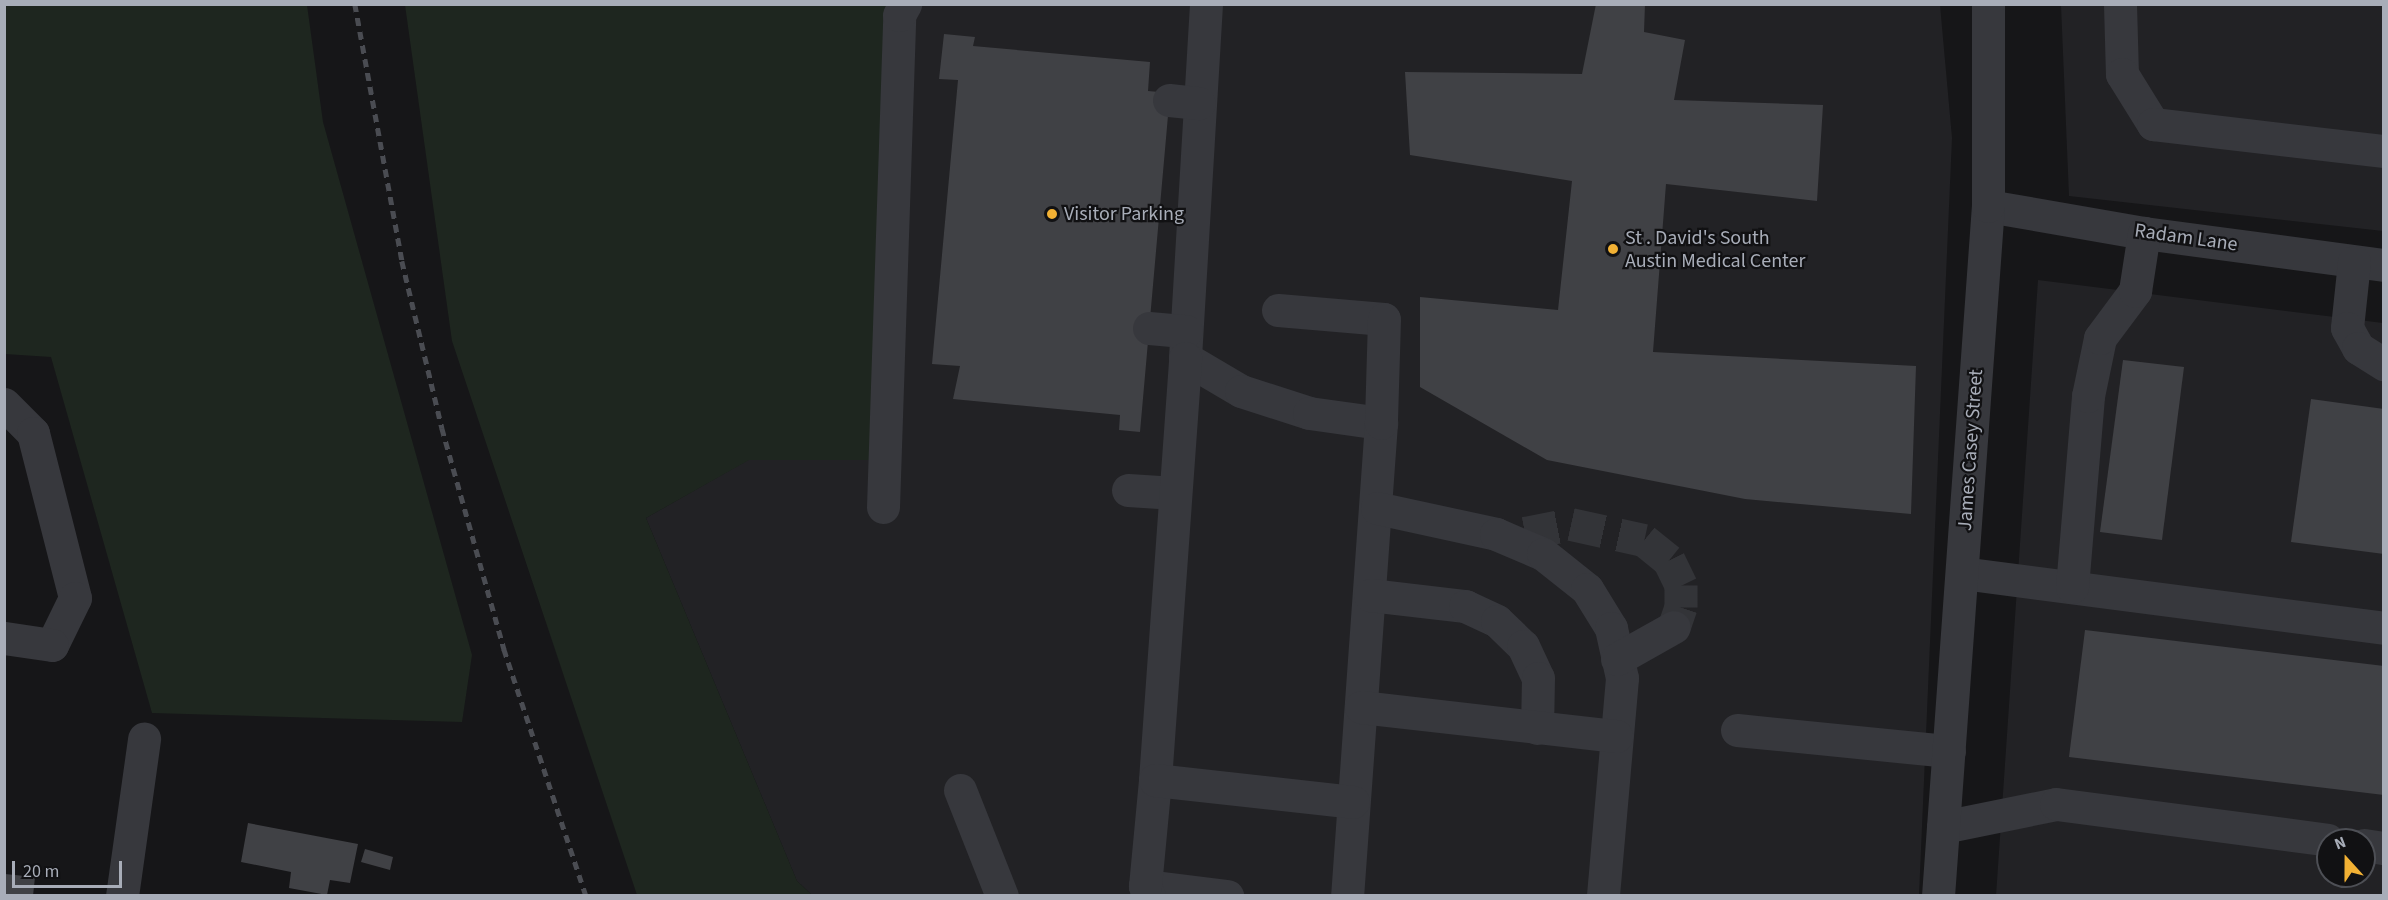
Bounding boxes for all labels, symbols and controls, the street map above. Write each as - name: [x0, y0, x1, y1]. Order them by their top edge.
- place label: Visitor Parking: [1064, 202, 1184, 226]
- marker: Visitor Parking: [1045, 207, 1059, 221]
- street label: Radam Lane: [2133, 219, 2239, 257]
- place label: St . David's South Austin Medical Center: [1625, 226, 1805, 273]
- marker: St . David's South Austin Medical Center: [1606, 242, 1620, 256]
- street label: James Casey Street: [1953, 368, 1989, 532]
- north arrow: [2316, 828, 2376, 888]
- text: N: [2331, 831, 2349, 855]
- scale bar: [15, 849, 124, 887]
- text: 20 m: [23, 859, 59, 884]

